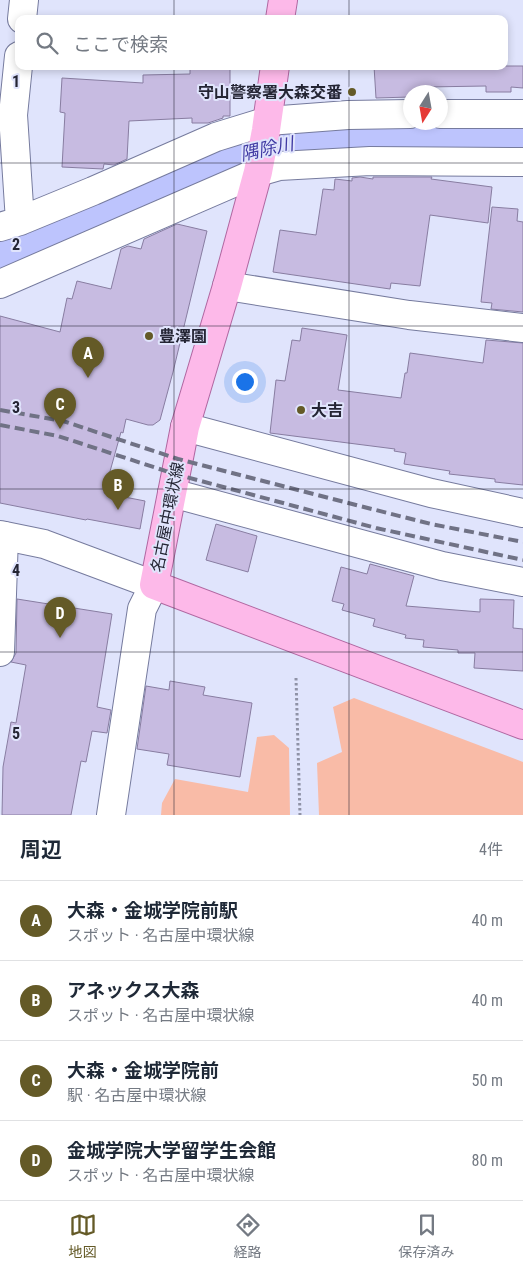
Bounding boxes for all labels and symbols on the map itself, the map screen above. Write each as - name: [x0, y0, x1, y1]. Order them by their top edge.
- text: 1: [12, 72, 20, 91]
- place label: 守山警察署大森交番: [198, 83, 342, 102]
- north arrow: [403, 85, 448, 130]
- marker: 守山警察署大森交番: [346, 86, 358, 98]
- water label: 隅除川: [238, 132, 297, 164]
- text: 2: [12, 235, 20, 254]
- place label: 豊澤園: [159, 327, 207, 346]
- marker: 豊澤園: [143, 330, 155, 342]
- pin: A: [72, 337, 104, 378]
- your location: [232, 369, 258, 395]
- pin: C: [44, 388, 76, 429]
- text: 3: [12, 398, 20, 417]
- place label: 大吉: [311, 401, 343, 420]
- marker: 大吉: [295, 404, 307, 416]
- street label: 名古屋中環状線: [147, 460, 188, 574]
- pin: B: [102, 469, 134, 510]
- text: 4: [12, 561, 20, 580]
- pin: D: [44, 597, 76, 638]
- text: 5: [12, 724, 20, 743]

